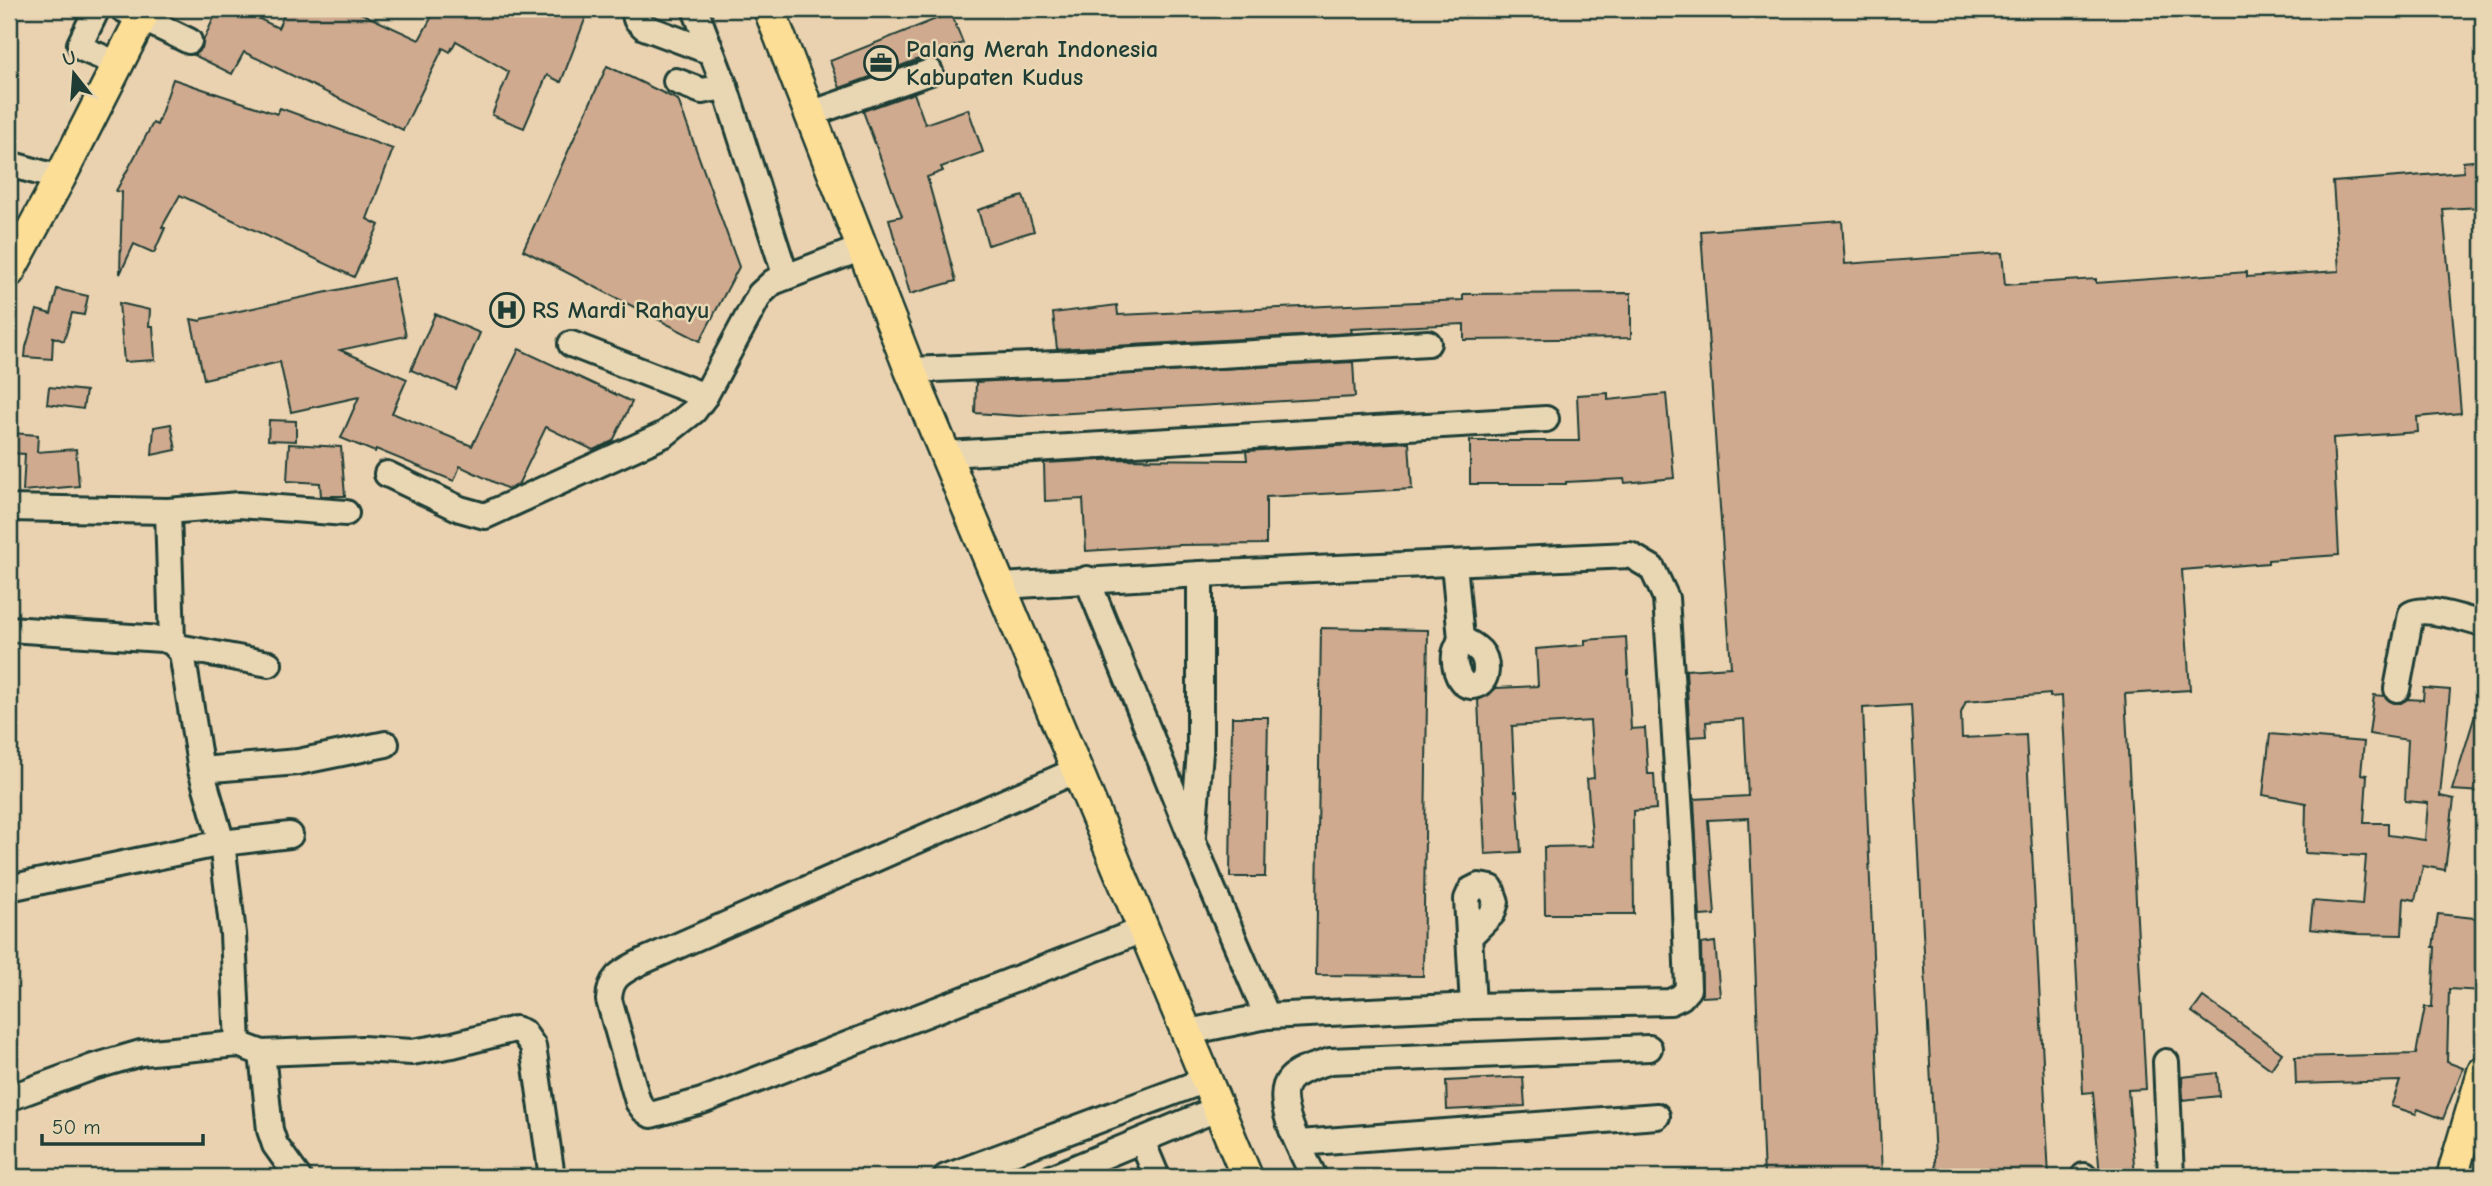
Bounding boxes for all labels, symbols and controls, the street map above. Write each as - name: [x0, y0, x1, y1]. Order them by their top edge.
- place label: Palang Merah Indonesia Kabupaten Kudus: [906, 35, 1158, 91]
- north arrow: [38, 38, 108, 108]
- office icon: Palang Merah Indonesia Kabupaten Kudus: [862, 44, 900, 82]
- text: U: [60, 46, 79, 71]
- hospital icon: RS Mardi Rahayu: [488, 291, 526, 329]
- place label: RS Mardi Rahayu: [532, 296, 710, 324]
- scale bar: [42, 1102, 203, 1146]
- text: 50 m: [52, 1115, 101, 1139]

